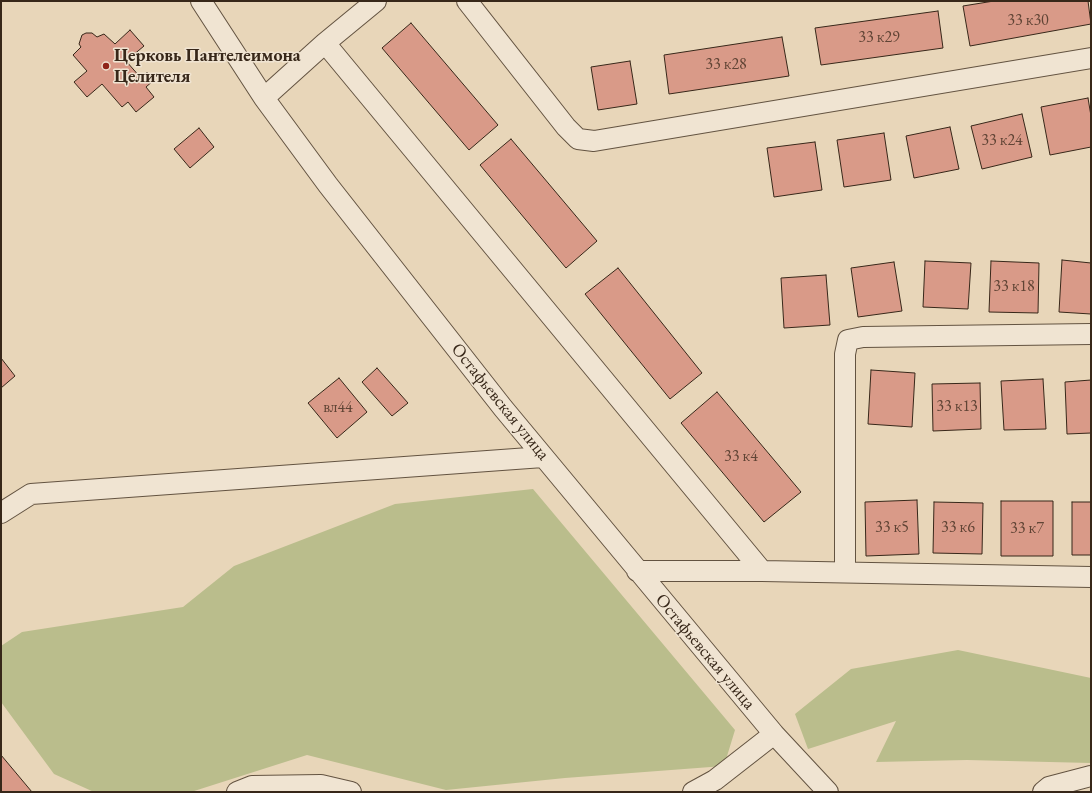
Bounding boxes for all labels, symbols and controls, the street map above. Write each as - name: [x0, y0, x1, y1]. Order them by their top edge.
- house number: 33 к30: [1007, 11, 1049, 31]
- house number: 33 к29: [858, 28, 900, 48]
- place label: Церковь Пантелеимона Целителя: [114, 45, 301, 88]
- house number: 33 к28: [705, 55, 747, 75]
- marker: Церковь Пантелеимона Целителя: [101, 61, 111, 71]
- house number: 33 к24: [981, 131, 1023, 151]
- house number: 33 к18: [993, 277, 1035, 297]
- street label: Остафьевская улица: [446, 339, 554, 465]
- house number: 33 к13: [936, 397, 978, 417]
- house number: вл44: [323, 398, 353, 418]
- house number: 33 к4: [724, 447, 758, 467]
- house number: 33 к5: [875, 518, 909, 538]
- house number: 33 к6: [941, 518, 975, 538]
- house number: 33 к7: [1010, 519, 1044, 539]
- street label: Остафьевская улица: [650, 590, 760, 714]

